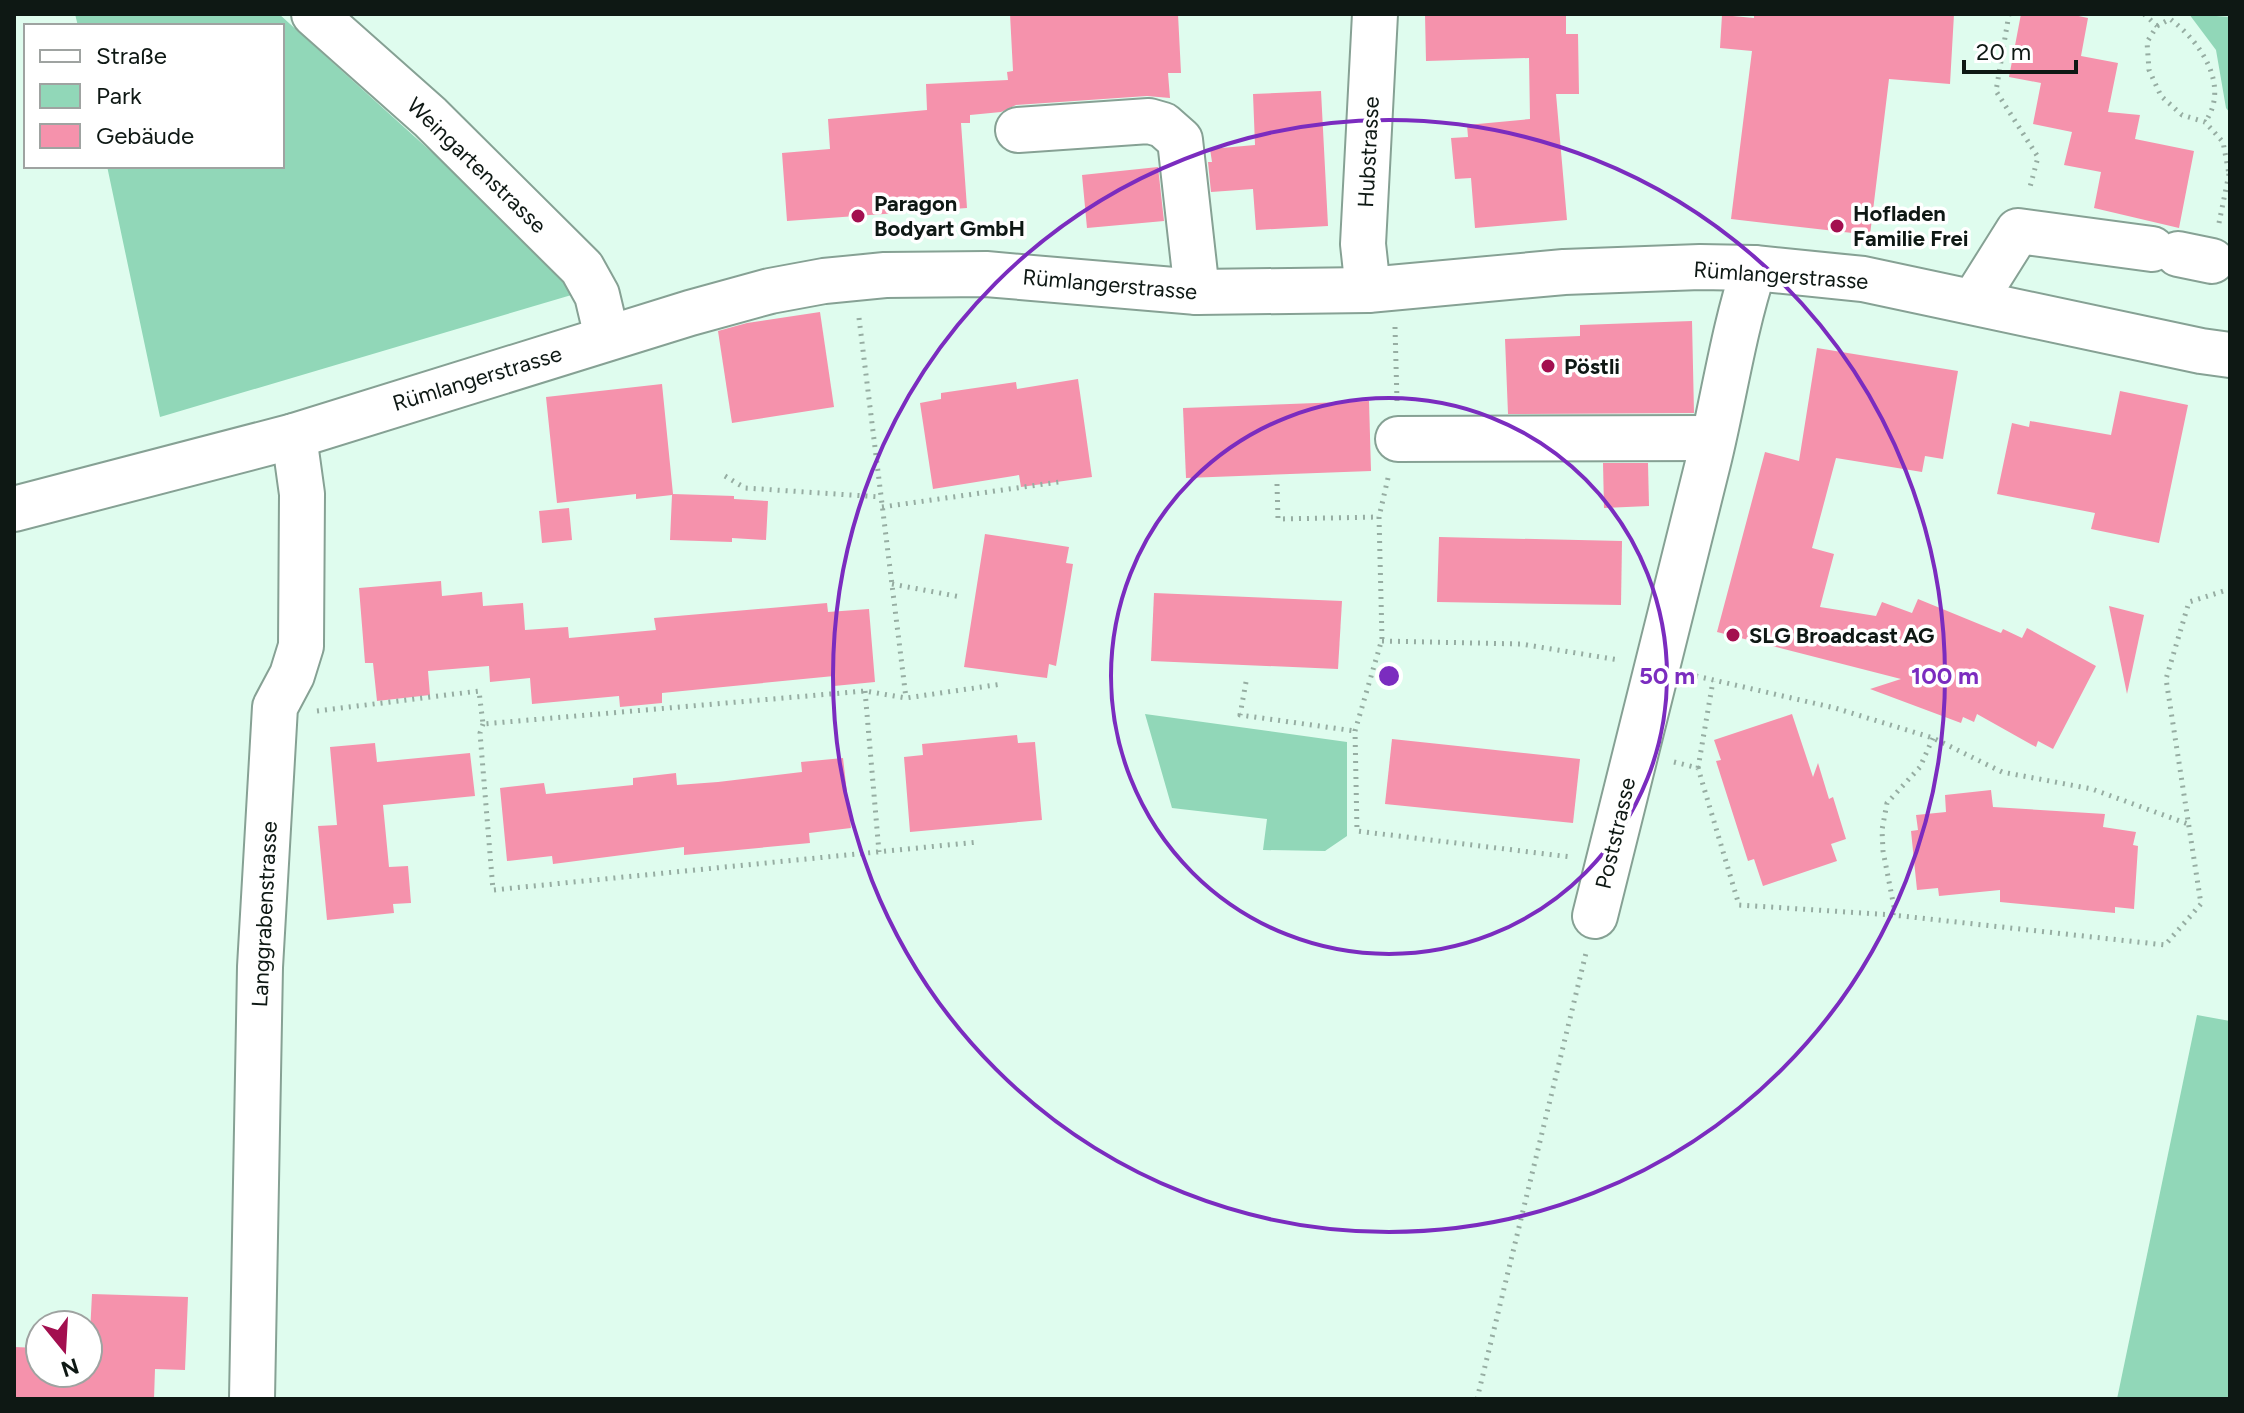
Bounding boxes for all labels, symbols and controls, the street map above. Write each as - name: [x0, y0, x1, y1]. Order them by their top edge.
- legend: [24, 24, 284, 168]
- scale bar: [1964, 24, 2076, 74]
- text: 20 m: [1976, 37, 2031, 66]
- text: Straße: [96, 41, 167, 70]
- text: Park: [96, 81, 142, 110]
- street label: Weingartenstrasse: [401, 92, 552, 239]
- street label: Hubstrasse: [1352, 96, 1385, 208]
- text: Gebäude: [96, 121, 194, 150]
- place label: Paragon Bodyart GmbH: [874, 190, 1025, 242]
- place label: Hofladen Familie Frei: [1853, 200, 1969, 252]
- marker: Paragon Bodyart GmbH: [849, 207, 867, 225]
- marker: Hofladen Familie Frei: [1828, 217, 1846, 235]
- street label: Rümlangerstrasse: [1693, 256, 1869, 295]
- street label: Rümlangerstrasse: [1022, 263, 1198, 306]
- street label: Rümlangerstrasse: [389, 340, 565, 417]
- place label: Pöstli: [1564, 353, 1620, 380]
- marker: Pöstli: [1539, 357, 1557, 375]
- place label: SLG Broadcast AG: [1749, 622, 1934, 649]
- marker: SLG Broadcast AG: [1724, 626, 1742, 644]
- text: 50 m: [1639, 661, 1695, 690]
- text: 100 m: [1911, 661, 1979, 690]
- centre of rings: [1375, 662, 1403, 690]
- street label: Poststrasse: [1590, 775, 1641, 891]
- street label: Langgrabenstrasse: [246, 820, 283, 1008]
- north arrow: [24, 1309, 104, 1389]
- text: N: [58, 1352, 82, 1383]

